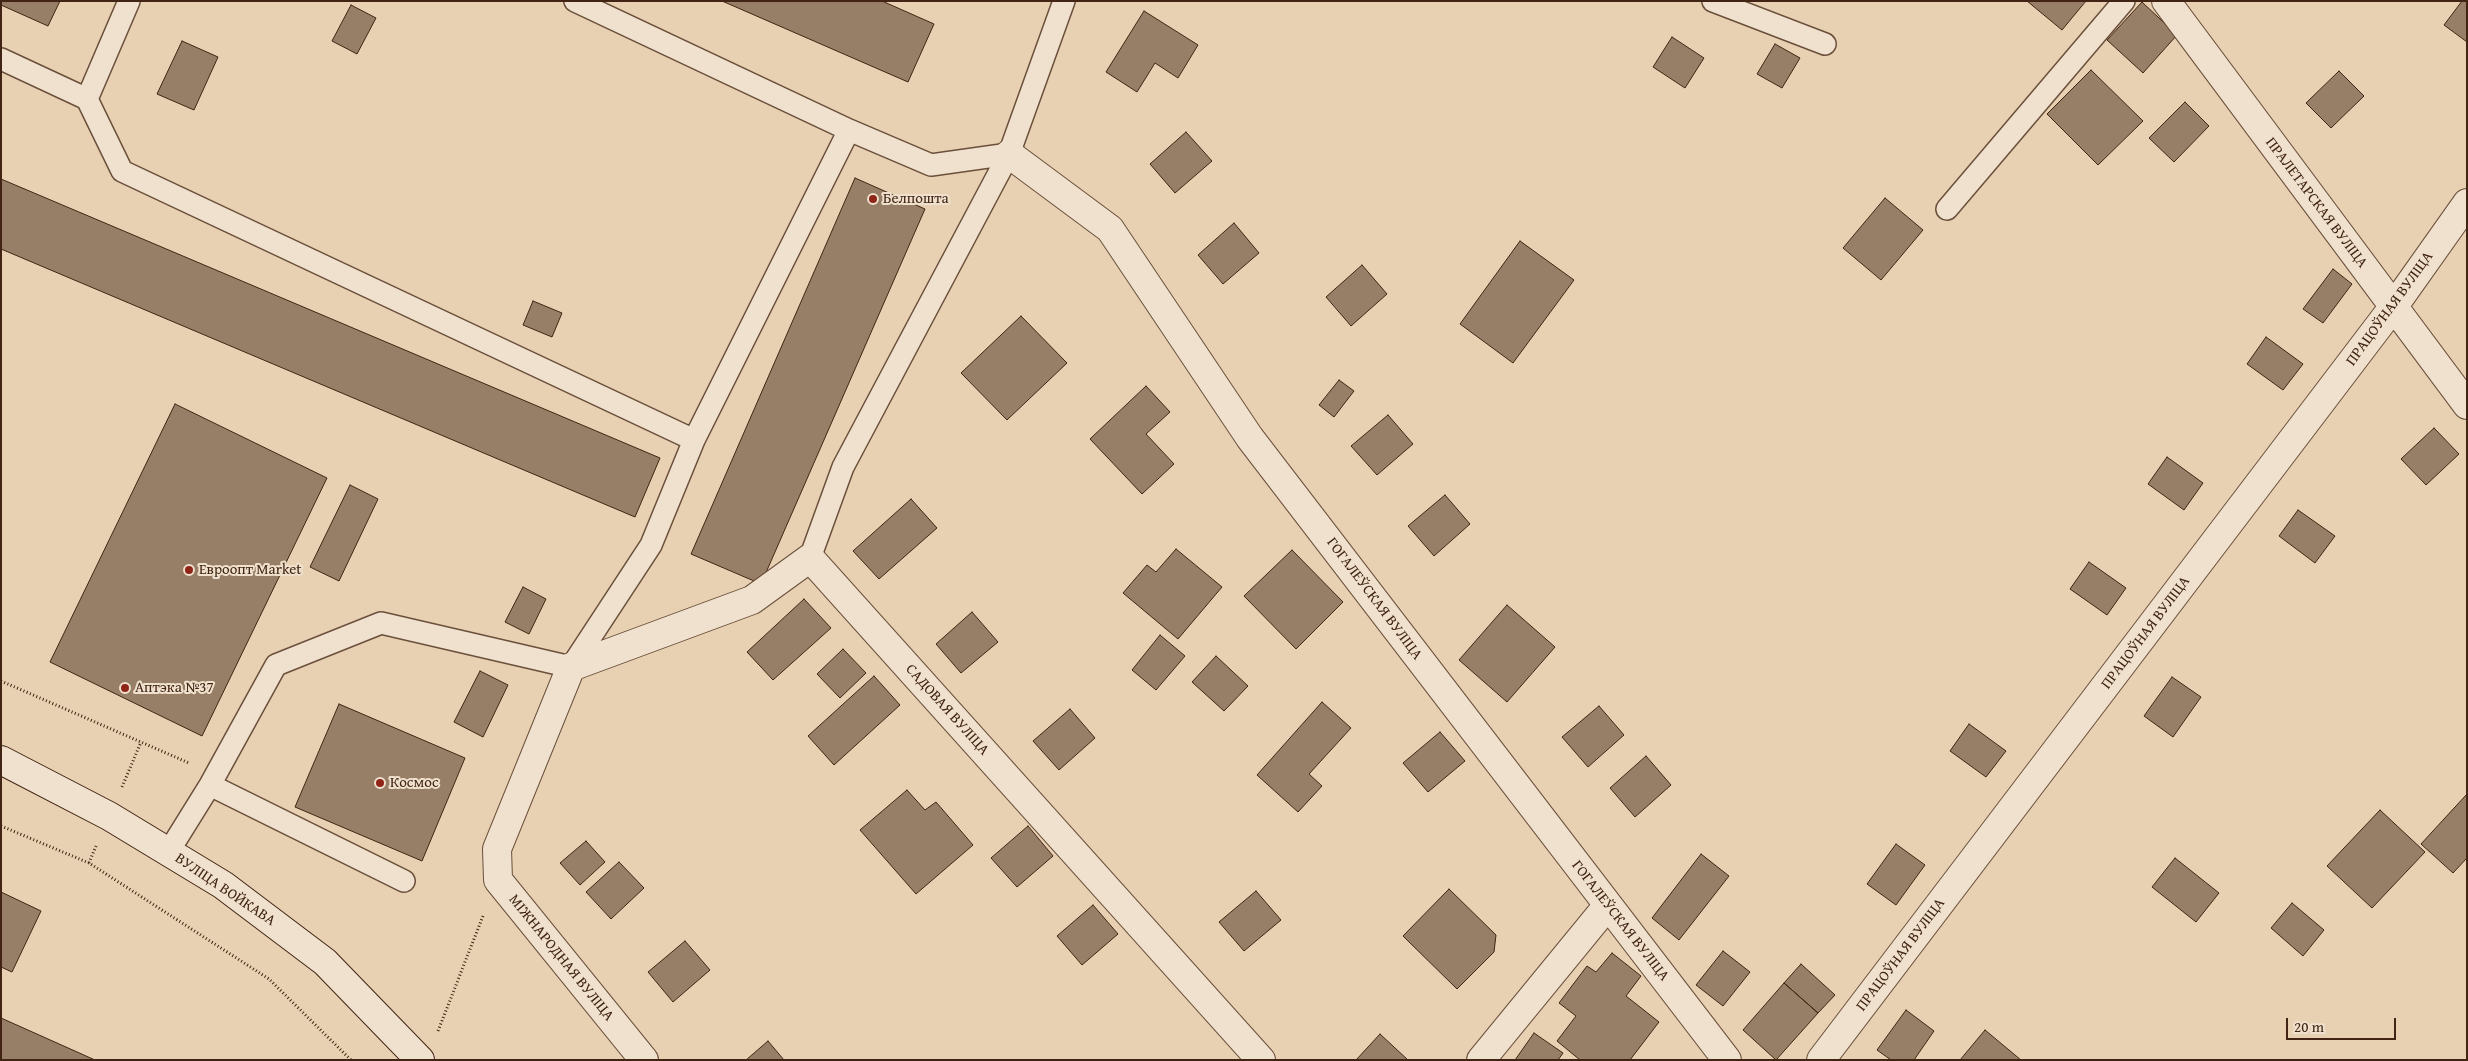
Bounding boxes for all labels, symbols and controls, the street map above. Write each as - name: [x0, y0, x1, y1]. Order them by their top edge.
- street label: ПРАЛЕТАРСКАЯ ВУЛІЦА: [2261, 134, 2371, 272]
- place label: Белпошта: [883, 190, 949, 208]
- marker: Белпошта: [867, 193, 879, 205]
- street label: ПРАЦОЎНАЯ ВУЛІЦА: [2343, 249, 2437, 369]
- street label: ГОГАЛЕЎСКАЯ ВУЛІЦА: [1322, 534, 1426, 664]
- place label: Евроопт Market: [199, 561, 302, 579]
- marker: Евроопт Market: [183, 564, 195, 576]
- street label: ПРАЦОЎНАЯ ВУЛІЦА: [2098, 573, 2194, 693]
- street label: САДОВАЯ ВУЛІЦА: [901, 661, 993, 759]
- place label: Аптэка №37: [135, 679, 214, 697]
- marker: Аптэка №37: [119, 682, 131, 694]
- place label: Космос: [390, 774, 439, 792]
- marker: Космос: [374, 777, 386, 789]
- street label: ВУЛІЦА ВОЙКАВА: [171, 850, 279, 930]
- street label: ГОГАЛЕЎСКАЯ ВУЛІЦА: [1567, 857, 1673, 985]
- street label: МІЖНАРОДНАЯ ВУЛІЦА: [505, 891, 617, 1025]
- street label: ПРАЦОЎНАЯ ВУЛІЦА: [1853, 895, 1949, 1015]
- scale bar: [2288, 1008, 2398, 1040]
- text: 20 m: [2294, 1016, 2324, 1037]

